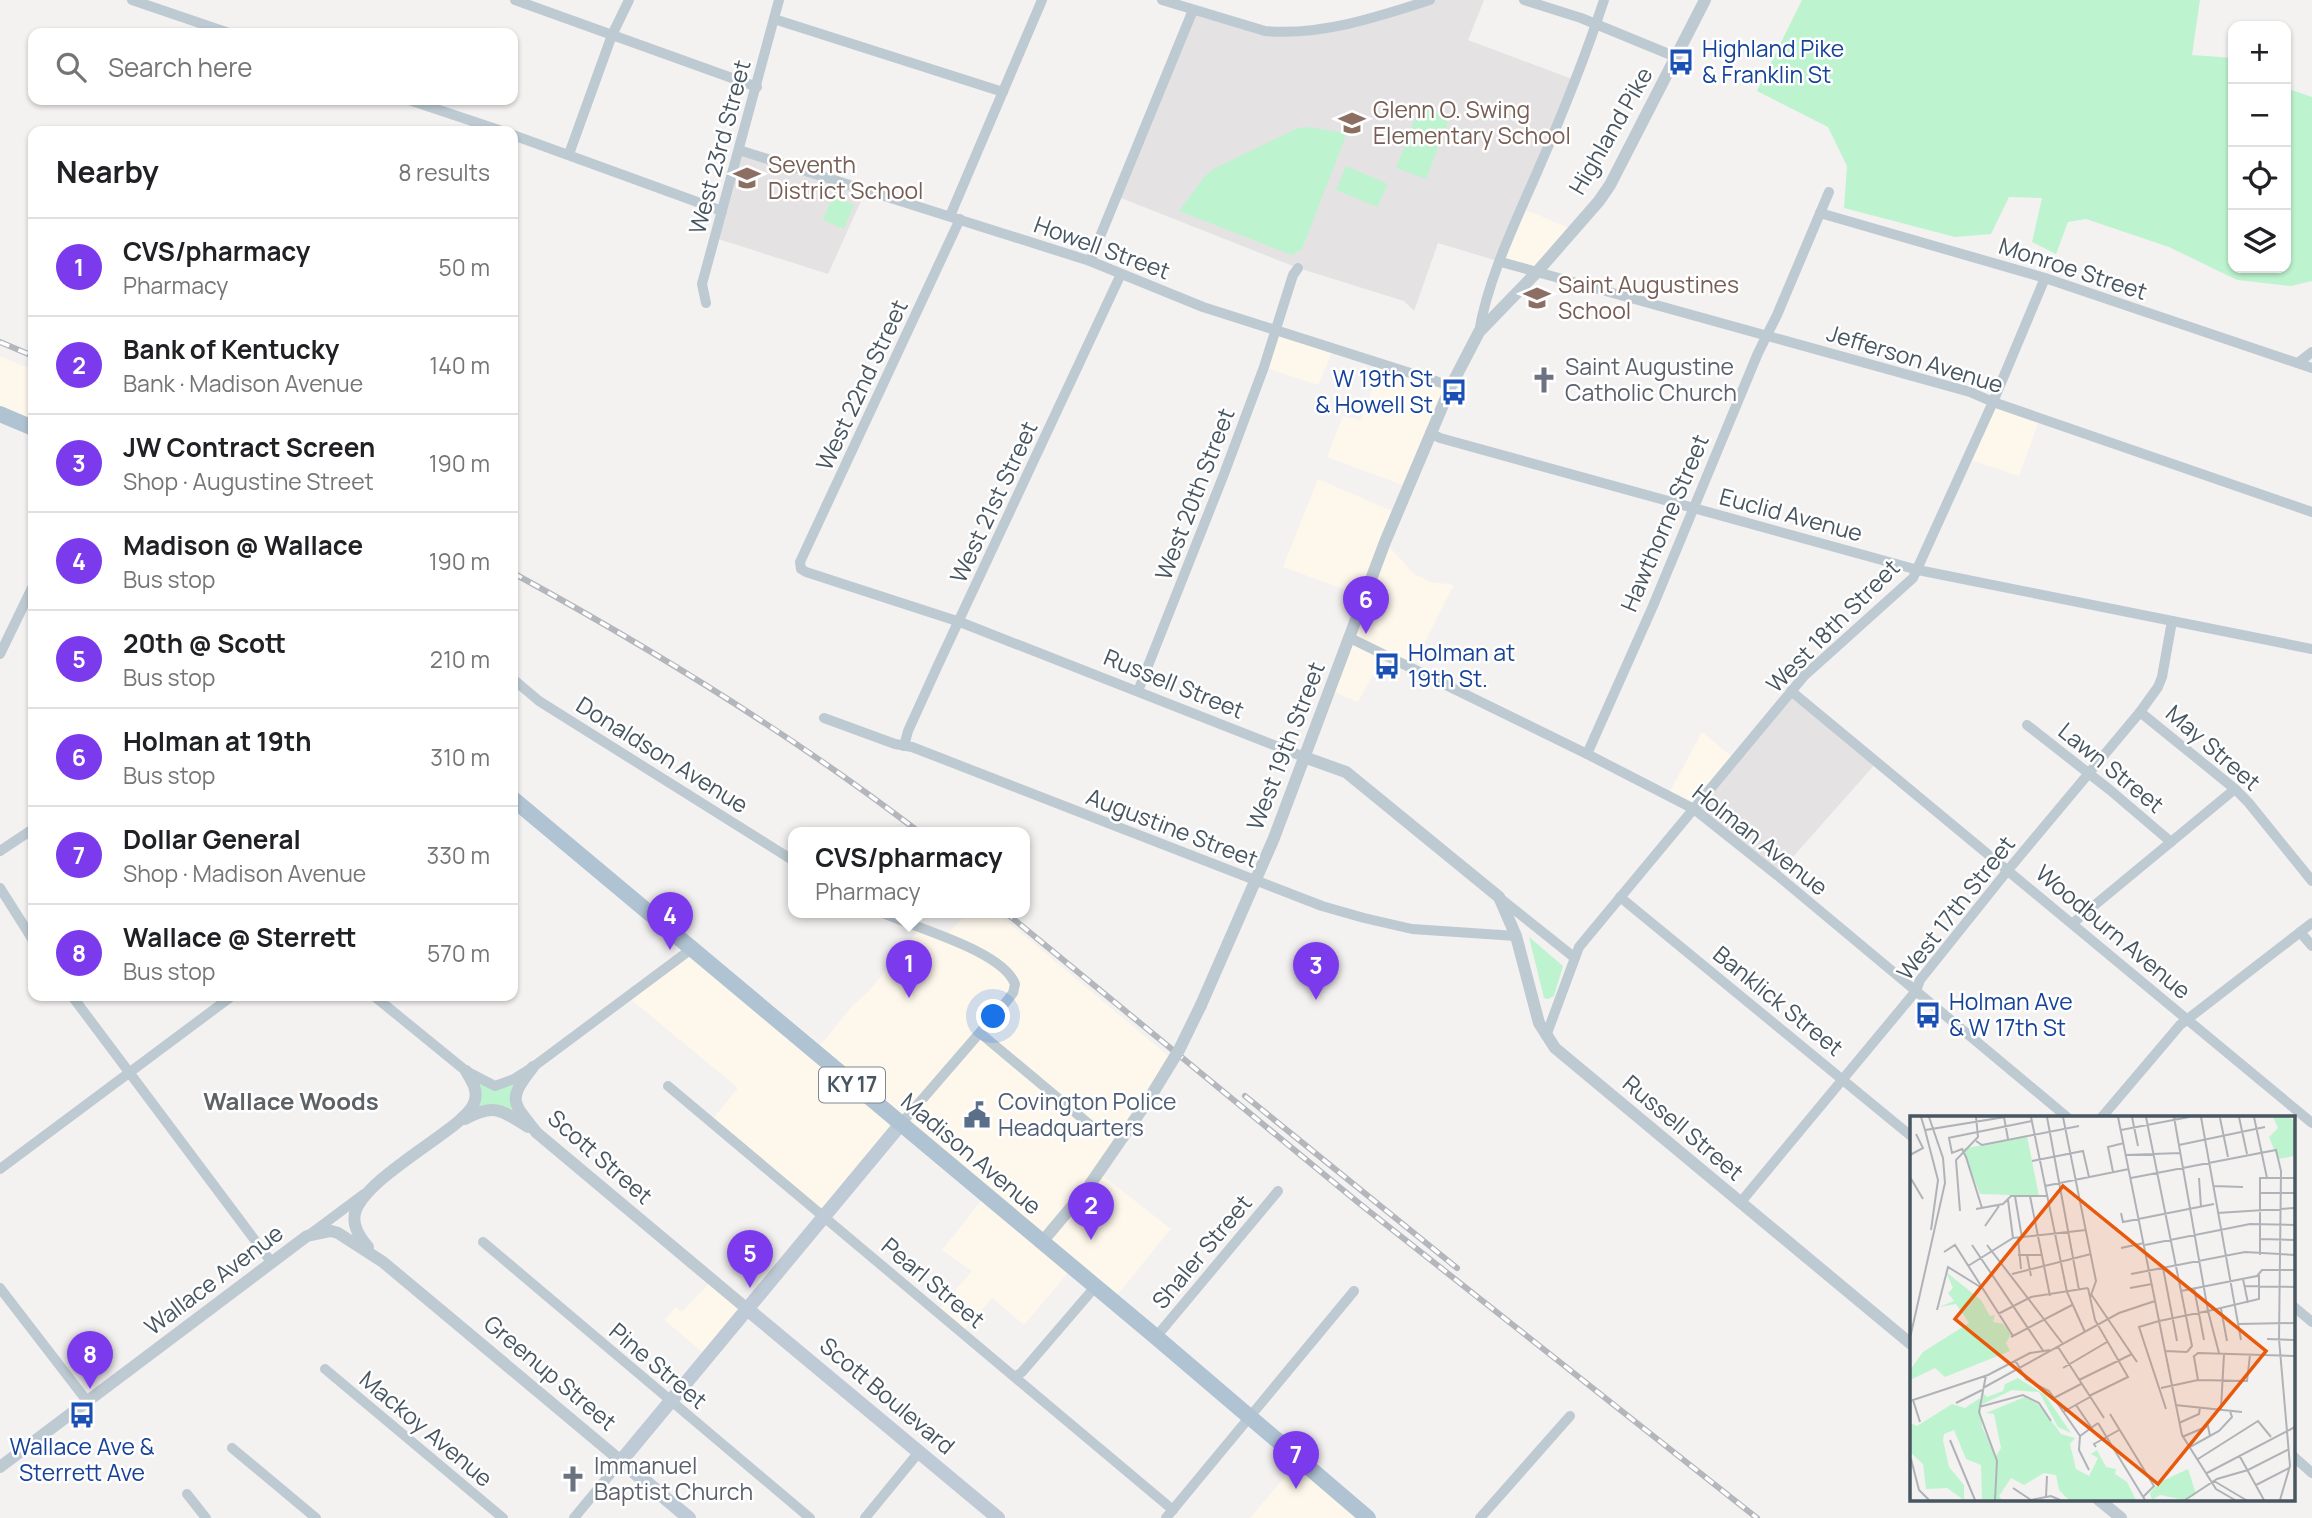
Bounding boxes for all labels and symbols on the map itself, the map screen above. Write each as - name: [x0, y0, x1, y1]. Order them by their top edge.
- place label: Highland Pike & Franklin St: [1702, 32, 1844, 90]
- bus stop icon: Highland Pike & Franklin St: [1666, 47, 1696, 77]
- street label: West 23rd Street: [680, 56, 758, 237]
- street label: Highland Pike: [1561, 61, 1660, 200]
- place label: Glenn O. Swing Elementary School: [1373, 93, 1571, 151]
- school or university icon: Glenn O. Swing Elementary School: [1337, 108, 1367, 138]
- place label: Seventh District School: [768, 148, 923, 206]
- school or university icon: Seventh District School: [732, 163, 762, 193]
- street label: Howell Street: [1030, 208, 1175, 286]
- street label: Monroe Street: [1995, 229, 2151, 307]
- place label: Saint Augustines School: [1558, 268, 1739, 326]
- school or university icon: Saint Augustines School: [1522, 283, 1552, 313]
- street label: West 22nd Street: [807, 294, 915, 475]
- street label: Jefferson Avenue: [1823, 316, 2007, 400]
- place label: Saint Augustine Catholic Church: [1565, 350, 1737, 408]
- place label: W 19th St & Howell St: [1315, 362, 1433, 420]
- church icon: Saint Augustine Catholic Church: [1529, 365, 1559, 395]
- bus stop icon: W 19th St & Howell St: [1439, 377, 1469, 407]
- street label: West 20th Street: [1147, 403, 1242, 584]
- street label: West 21st Street: [942, 416, 1045, 588]
- street label: Hawthorne Street: [1612, 429, 1716, 616]
- street label: Euclid Avenue: [1716, 480, 1866, 548]
- street label: West 18th Street: [1758, 551, 1906, 699]
- pin: 6: [1343, 576, 1389, 634]
- place label: Holman at 19th St.: [1408, 636, 1515, 694]
- street label: Russell Street: [1099, 640, 1249, 726]
- bus stop icon: Holman at 19th St.: [1372, 651, 1402, 681]
- street label: West 19th Street: [1238, 657, 1332, 834]
- street label: Donaldson Avenue: [570, 688, 755, 820]
- street label: May Street: [2159, 697, 2268, 797]
- street label: Lawn Street: [2052, 715, 2171, 820]
- street label: Holman Avenue: [1686, 776, 1835, 902]
- street label: Augustine Street: [1082, 780, 1263, 875]
- street label: West 17th Street: [1889, 829, 2022, 986]
- street label: Woodburn Avenue: [2029, 857, 2198, 1006]
- pin: 4: [647, 892, 693, 950]
- street label: Banklick Street: [1707, 938, 1850, 1063]
- pin: 1: [886, 940, 932, 998]
- pin: 3: [1293, 942, 1339, 1000]
- place label: Holman Ave & W 17th St: [1949, 985, 2073, 1043]
- your location: [976, 999, 1010, 1033]
- bus stop icon: Holman Ave & W 17th St: [1913, 1000, 1943, 1030]
- street label: Russell Street: [1616, 1067, 1751, 1187]
- road number: KY 17: [819, 1068, 885, 1102]
- district label: Wallace Woods: [203, 1084, 379, 1117]
- street label: Madison Avenue: [895, 1085, 1048, 1221]
- place label: Covington Police Headquarters: [998, 1085, 1177, 1143]
- public building icon: Covington Police Headquarters: [962, 1100, 992, 1130]
- street label: Scott Street: [541, 1102, 660, 1211]
- inset map: [1910, 1116, 2294, 1500]
- pin: 2: [1068, 1182, 1114, 1240]
- street label: Shaler Street: [1144, 1187, 1258, 1315]
- street label: Wallace Avenue: [138, 1216, 289, 1342]
- pin: 5: [727, 1230, 773, 1288]
- street label: Pearl Street: [875, 1230, 992, 1335]
- street label: Greenup Street: [478, 1307, 624, 1437]
- street label: Pine Street: [603, 1315, 714, 1416]
- street label: Scott Boulevard: [813, 1329, 962, 1461]
- pin: 8: [67, 1331, 113, 1389]
- street label: Mackoy Avenue: [353, 1363, 500, 1493]
- bus stop icon: Wallace Ave & Sterrett Ave: [67, 1400, 97, 1430]
- place label: Wallace Ave & Sterrett Ave: [9, 1430, 155, 1488]
- pin: 7: [1273, 1431, 1319, 1489]
- place label: Immanuel Baptist Church: [594, 1449, 753, 1507]
- church icon: Immanuel Baptist Church: [558, 1464, 588, 1494]

